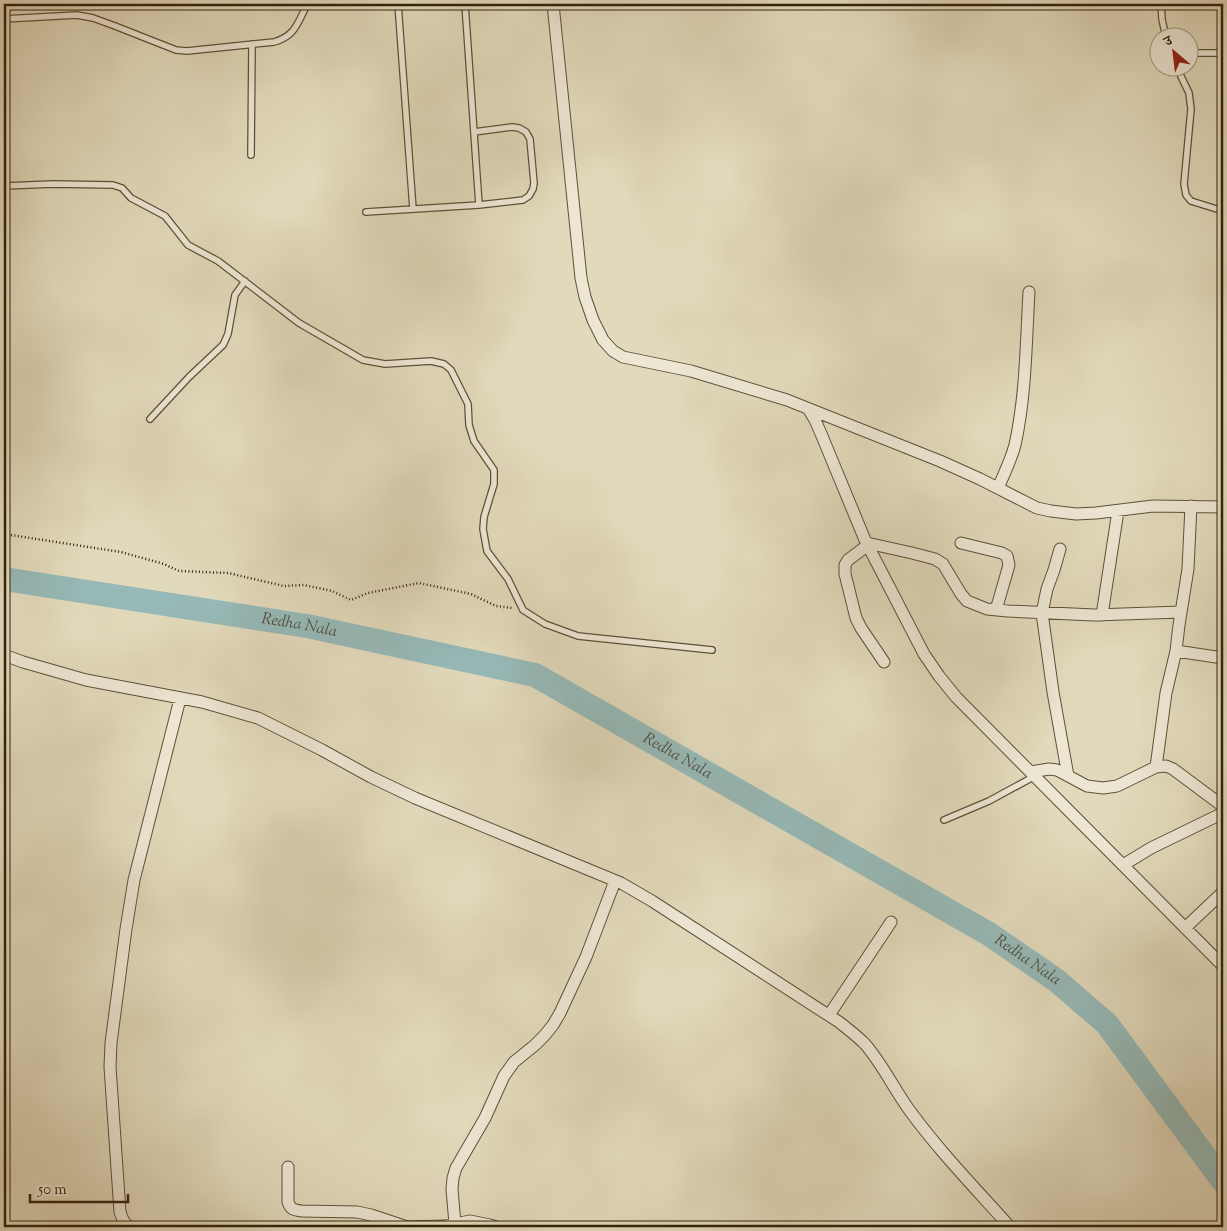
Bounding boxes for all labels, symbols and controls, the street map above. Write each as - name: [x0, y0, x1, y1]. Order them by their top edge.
- north arrow: [1150, 28, 1200, 78]
- text: उ: [1160, 31, 1177, 53]
- water label: Redha Nala: [260, 608, 339, 644]
- water label: Redha Nala: [639, 727, 717, 785]
- water label: Redha Nala: [989, 929, 1065, 991]
- scale bar: [30, 1171, 128, 1203]
- text: 50 m: [37, 1180, 67, 1201]

